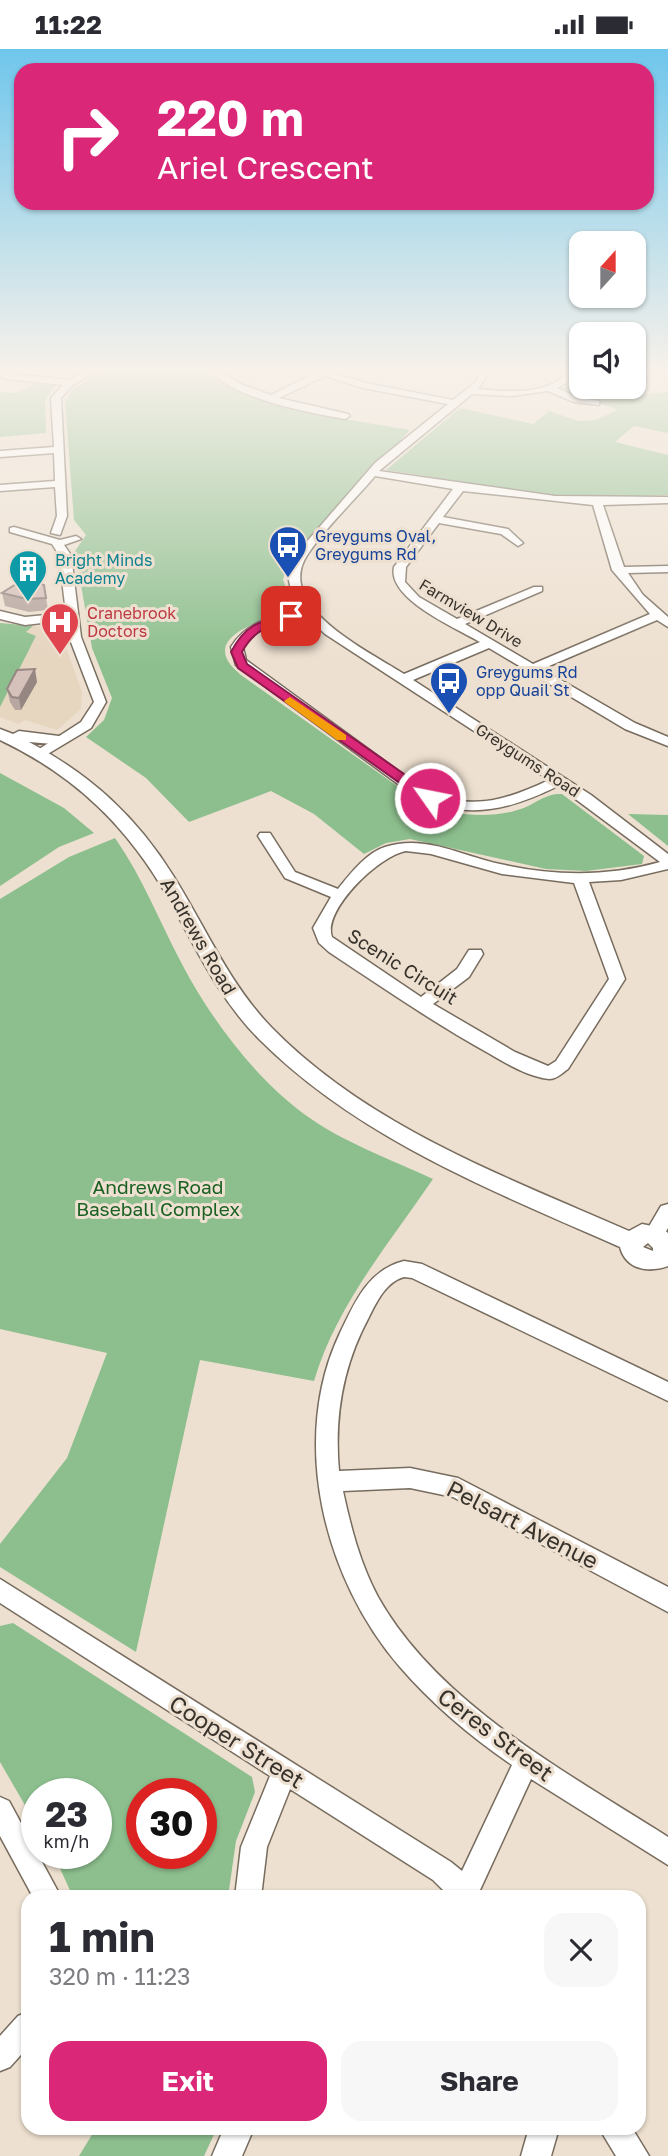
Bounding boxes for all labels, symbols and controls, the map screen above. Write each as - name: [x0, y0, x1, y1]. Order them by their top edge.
- text: 11:22: [35, 9, 102, 40]
- text: 220 m: [157, 88, 304, 147]
- icon: right: [42, 91, 133, 182]
- text: Ariel Crescent: [157, 148, 374, 186]
- north arrow: [569, 231, 646, 308]
- map controls: [569, 231, 646, 399]
- button: sound: [569, 322, 646, 399]
- bus stop icon: Greygums Oval, Greygums Rd: [267, 524, 309, 579]
- place label: Greygums Oval, Greygums Rd: [315, 526, 436, 564]
- building icon: Bright Minds Academy: [7, 548, 49, 603]
- place label: Bright Minds Academy: [55, 550, 152, 588]
- street label: Farmview Drive: [416, 574, 526, 652]
- pin: [261, 586, 321, 646]
- icon: arrive: [272, 597, 310, 635]
- hospital icon: Cranebrook Doctors: [39, 601, 81, 656]
- place label: Cranebrook Doctors: [87, 603, 176, 641]
- bus stop icon: Greygums Rd opp Quail St: [428, 660, 470, 715]
- place label: Greygums Rd opp Quail St: [476, 662, 578, 700]
- street label: Greygums Road: [472, 719, 584, 801]
- position arrow: [393, 761, 467, 835]
- street label: Andrews Road: [156, 874, 242, 998]
- street label: Scenic Circuit: [344, 923, 462, 1009]
- park label: Andrews Road Baseball Complex: [76, 1175, 240, 1220]
- street label: Pelsart Avenue: [443, 1474, 603, 1574]
- street label: Ceres Street: [433, 1682, 559, 1786]
- street label: Cooper Street: [164, 1688, 310, 1794]
- speed limit sign: 30: [126, 1778, 217, 1869]
- text: 23: [45, 1793, 88, 1835]
- text: km/h: [44, 1830, 89, 1852]
- text: 1 min: [49, 1911, 155, 1961]
- button: close: [544, 1913, 618, 1987]
- text: 320 m · 11:23: [49, 1962, 191, 1990]
- button: Exit: [49, 2041, 327, 2121]
- button: Share: [341, 2041, 618, 2121]

